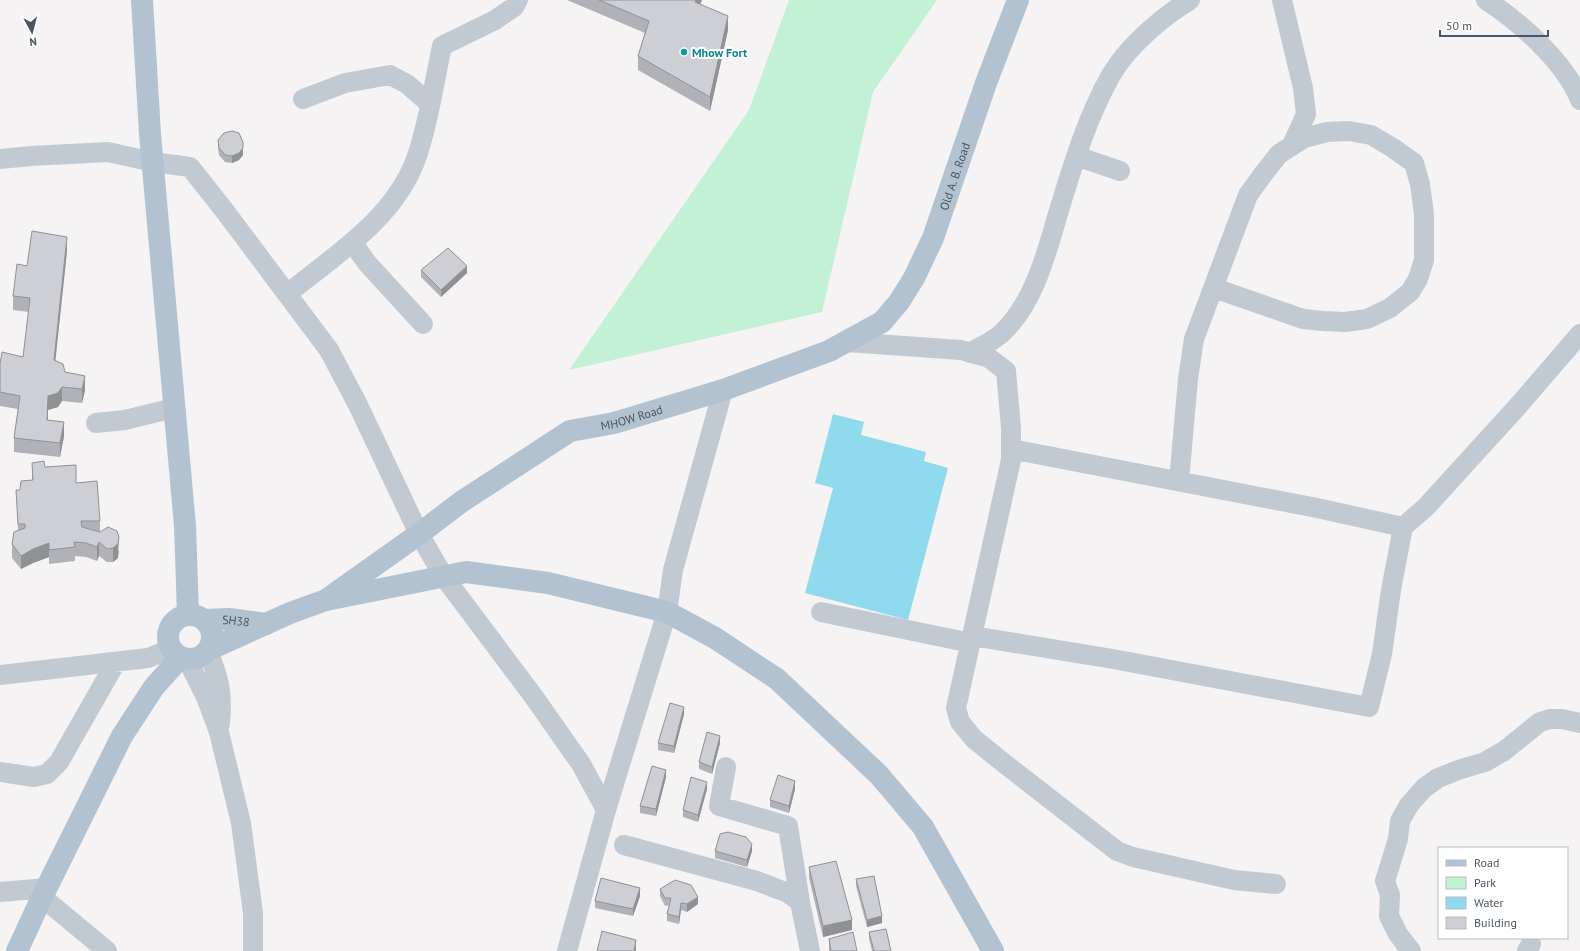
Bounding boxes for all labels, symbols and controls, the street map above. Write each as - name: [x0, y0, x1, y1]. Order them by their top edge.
- north arrow: [12, 12, 52, 52]
- scale bar: [1440, 12, 1548, 38]
- text: 50 m: [1446, 18, 1472, 33]
- text: N: [29, 35, 38, 49]
- place label: Mhow Fort: [692, 45, 748, 60]
- marker: Mhow Fort: [679, 47, 689, 57]
- street label: Old A. B. Road: [936, 140, 973, 212]
- street label: MHOW Road: [599, 401, 664, 433]
- street label: SH38: [222, 612, 251, 629]
- legend: [1438, 847, 1568, 939]
- text: Road: [1474, 855, 1499, 870]
- text: Park: [1474, 875, 1496, 890]
- text: Water: [1474, 895, 1504, 910]
- text: Building: [1474, 915, 1517, 930]

